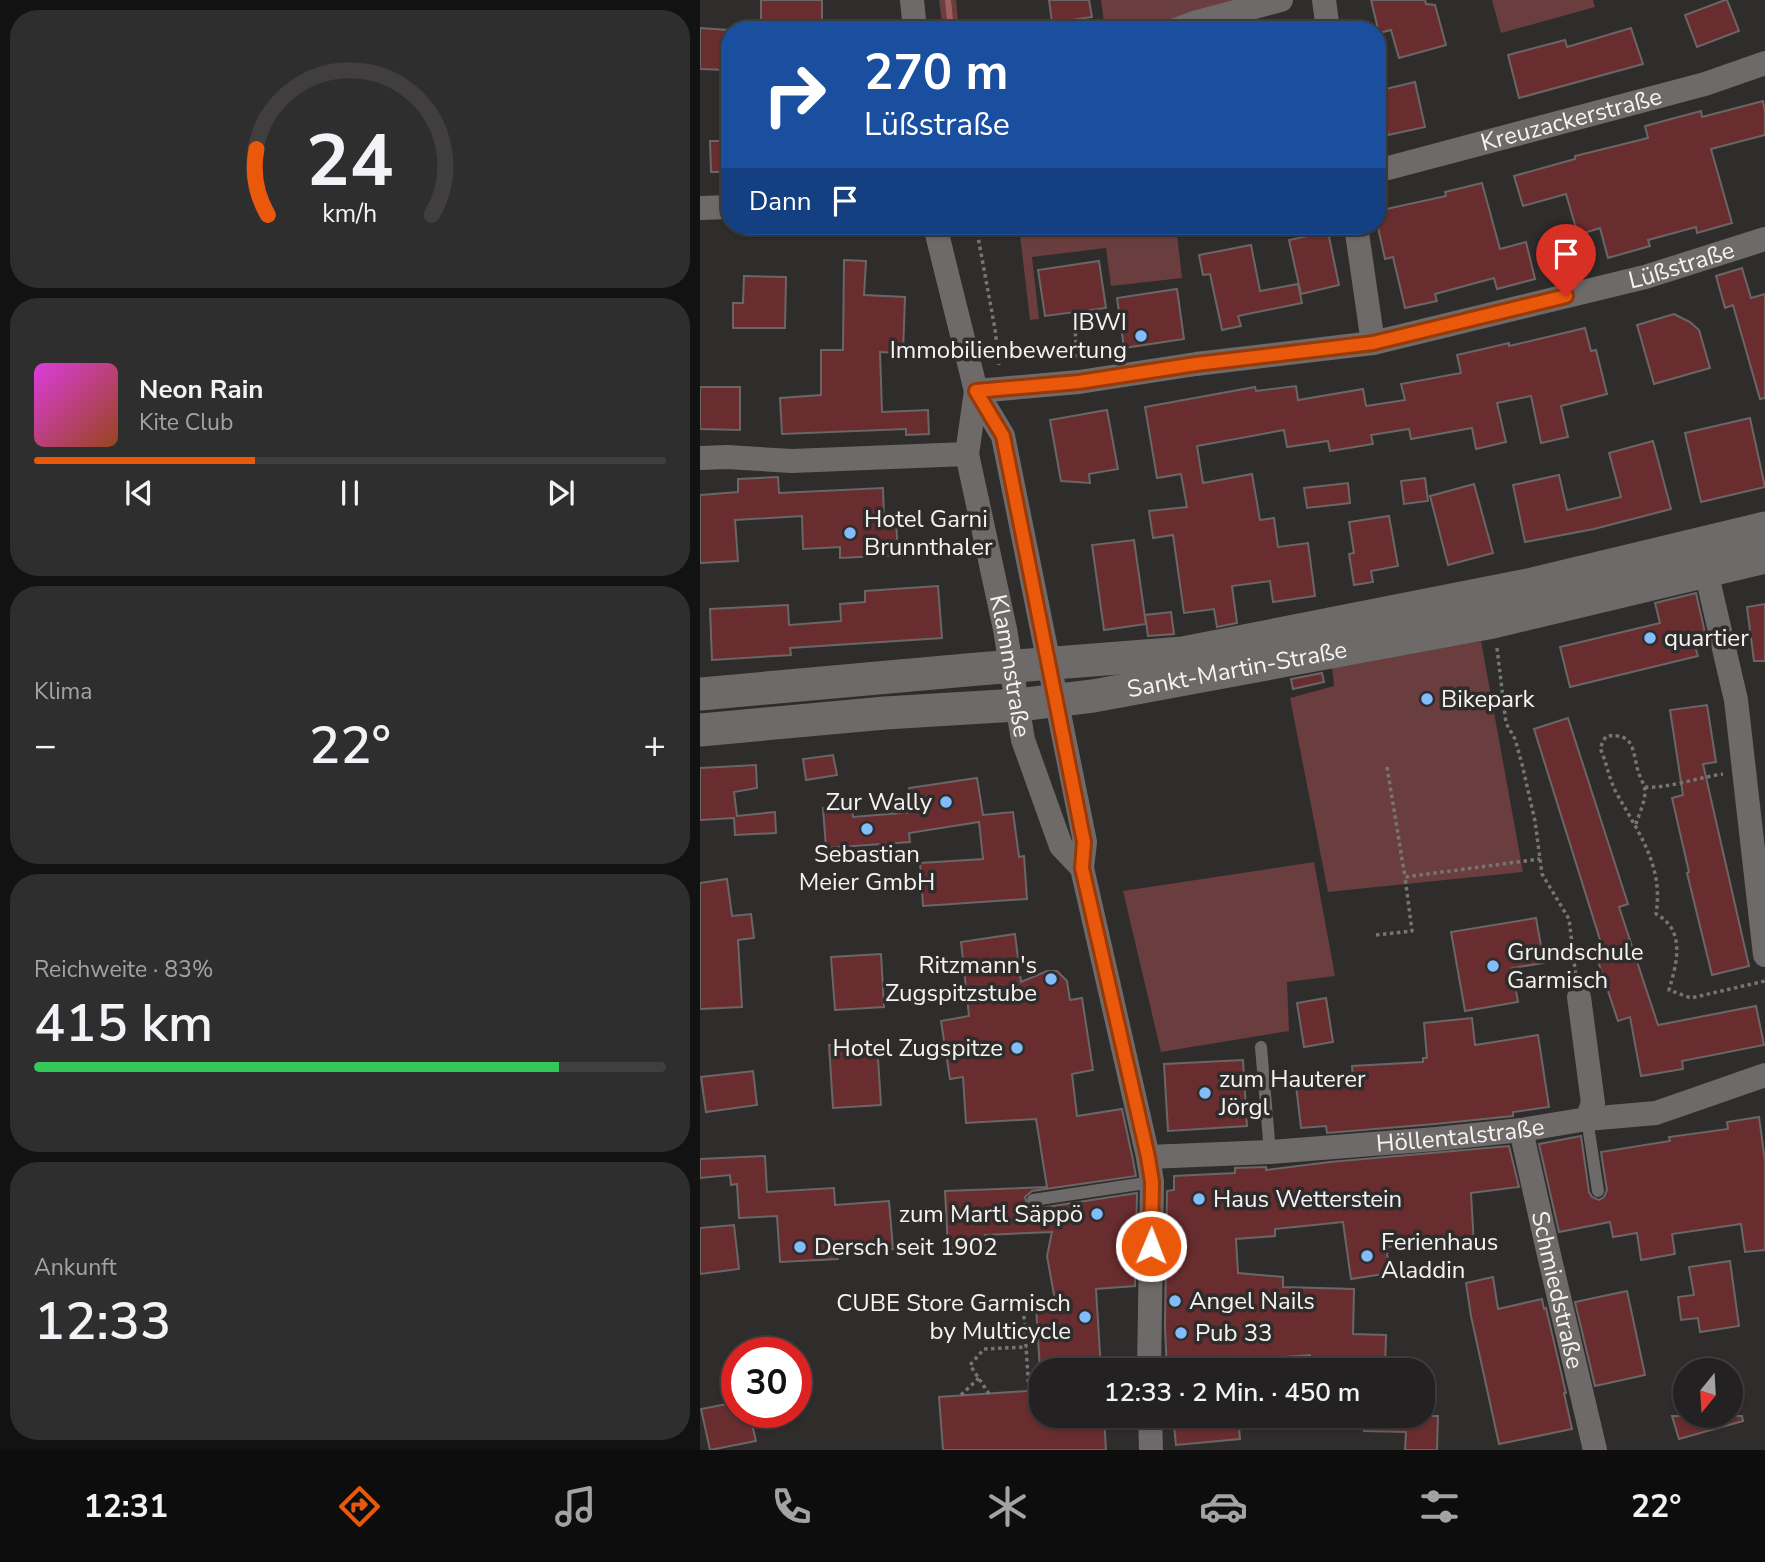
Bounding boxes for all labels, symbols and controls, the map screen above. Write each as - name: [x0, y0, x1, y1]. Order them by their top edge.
- text: 270 m: [864, 39, 1008, 106]
- icon: right: [749, 49, 840, 140]
- street label: Kreuzackerstraße: [1477, 80, 1665, 159]
- text: Lüßstraße: [864, 103, 1010, 146]
- text: 24: [306, 111, 394, 211]
- icon: arrive: [826, 182, 864, 220]
- text: Dann: [749, 184, 812, 219]
- text: km/h: [322, 197, 378, 231]
- pin: [1536, 224, 1596, 296]
- street label: Lüßstraße: [1625, 234, 1738, 296]
- icon: arrive: [1547, 235, 1585, 273]
- place label: IBWI Immobilienbewertung: [890, 306, 1127, 366]
- marker: IBWI Immobilienbewertung: [1133, 328, 1149, 344]
- text: Neon Rain: [139, 372, 264, 407]
- text: Kite Club: [139, 407, 233, 438]
- icon: previous: [120, 474, 158, 512]
- icon: pause: [331, 474, 369, 512]
- icon: next: [542, 474, 580, 512]
- place label: Hotel Garni Brunnthaler: [864, 503, 993, 563]
- marker: Hotel Garni Brunnthaler: [842, 525, 858, 541]
- street label: Klammstraße: [982, 591, 1038, 740]
- place label: quartier: [1664, 622, 1749, 654]
- marker: quartier: [1642, 630, 1658, 646]
- street label: Sankt-Martin-Straße: [1124, 633, 1350, 705]
- text: Klima: [34, 676, 92, 707]
- place label: Bikepark: [1441, 683, 1536, 715]
- marker: Bikepark: [1419, 691, 1435, 707]
- text: 22°: [309, 710, 391, 781]
- text: −: [34, 720, 57, 771]
- text: +: [643, 720, 666, 771]
- place label: Zur Wally: [826, 786, 933, 818]
- marker: Zur Wally: [938, 794, 954, 810]
- marker: Sebastian Meier GmbH: [859, 821, 875, 837]
- place label: Sebastian Meier GmbH: [799, 838, 935, 898]
- place label: Grundschule Garmisch: [1507, 936, 1644, 996]
- place label: Ritzmann's Zugspitzstube: [885, 949, 1037, 1009]
- text: Reichweite · 83%: [34, 954, 213, 985]
- marker: Grundschule Garmisch: [1485, 958, 1501, 974]
- marker: Ritzmann's Zugspitzstube: [1043, 971, 1059, 987]
- text: 415 km: [34, 988, 213, 1059]
- place label: Hotel Zugspitze: [833, 1032, 1003, 1064]
- marker: Hotel Zugspitze: [1009, 1040, 1025, 1056]
- place label: zum Hauterer Jörgl: [1218, 1063, 1366, 1123]
- marker: zum Hauterer Jörgl: [1197, 1085, 1213, 1101]
- street label: Höllentalstraße: [1375, 1110, 1547, 1160]
- place label: Haus Wetterstein: [1213, 1183, 1402, 1215]
- marker: Haus Wetterstein: [1191, 1191, 1207, 1207]
- place label: zum Martl Säppö: [899, 1198, 1083, 1230]
- marker: zum Martl Säppö: [1089, 1206, 1105, 1222]
- street label: Schmiedstraße: [1524, 1208, 1591, 1372]
- position arrow: [1114, 1209, 1188, 1283]
- place label: Ferienhaus Aladdin: [1381, 1226, 1498, 1286]
- place label: Dersch seit 1902: [814, 1231, 998, 1263]
- marker: Dersch seit 1902: [792, 1239, 808, 1255]
- marker: Ferienhaus Aladdin: [1359, 1248, 1375, 1264]
- text: Ankunft: [34, 1252, 116, 1283]
- place label: Angel Nails: [1189, 1285, 1315, 1317]
- text: 12:33: [34, 1286, 171, 1357]
- place label: CUBE Store Garmisch by Multicycle: [836, 1287, 1071, 1347]
- marker: Angel Nails: [1167, 1293, 1183, 1309]
- marker: CUBE Store Garmisch by Multicycle: [1077, 1309, 1093, 1325]
- place label: Pub 33: [1195, 1317, 1272, 1349]
- marker: Pub 33: [1173, 1325, 1189, 1341]
- speed limit sign: 30: [721, 1337, 812, 1428]
- north arrow: [1673, 1358, 1743, 1428]
- map controls: [1673, 1358, 1743, 1428]
- text: 12:33 · 2 Min. · 450 m: [1104, 1375, 1360, 1410]
- icon: directions: [335, 1482, 384, 1531]
- icon: music: [551, 1482, 600, 1531]
- icon: phone: [767, 1482, 816, 1531]
- icon: climate: [983, 1482, 1032, 1531]
- icon: car: [1199, 1482, 1248, 1531]
- icon: filters: [1415, 1482, 1464, 1531]
- text: 12:31: [83, 1485, 168, 1528]
- text: 22°: [1631, 1485, 1681, 1528]

